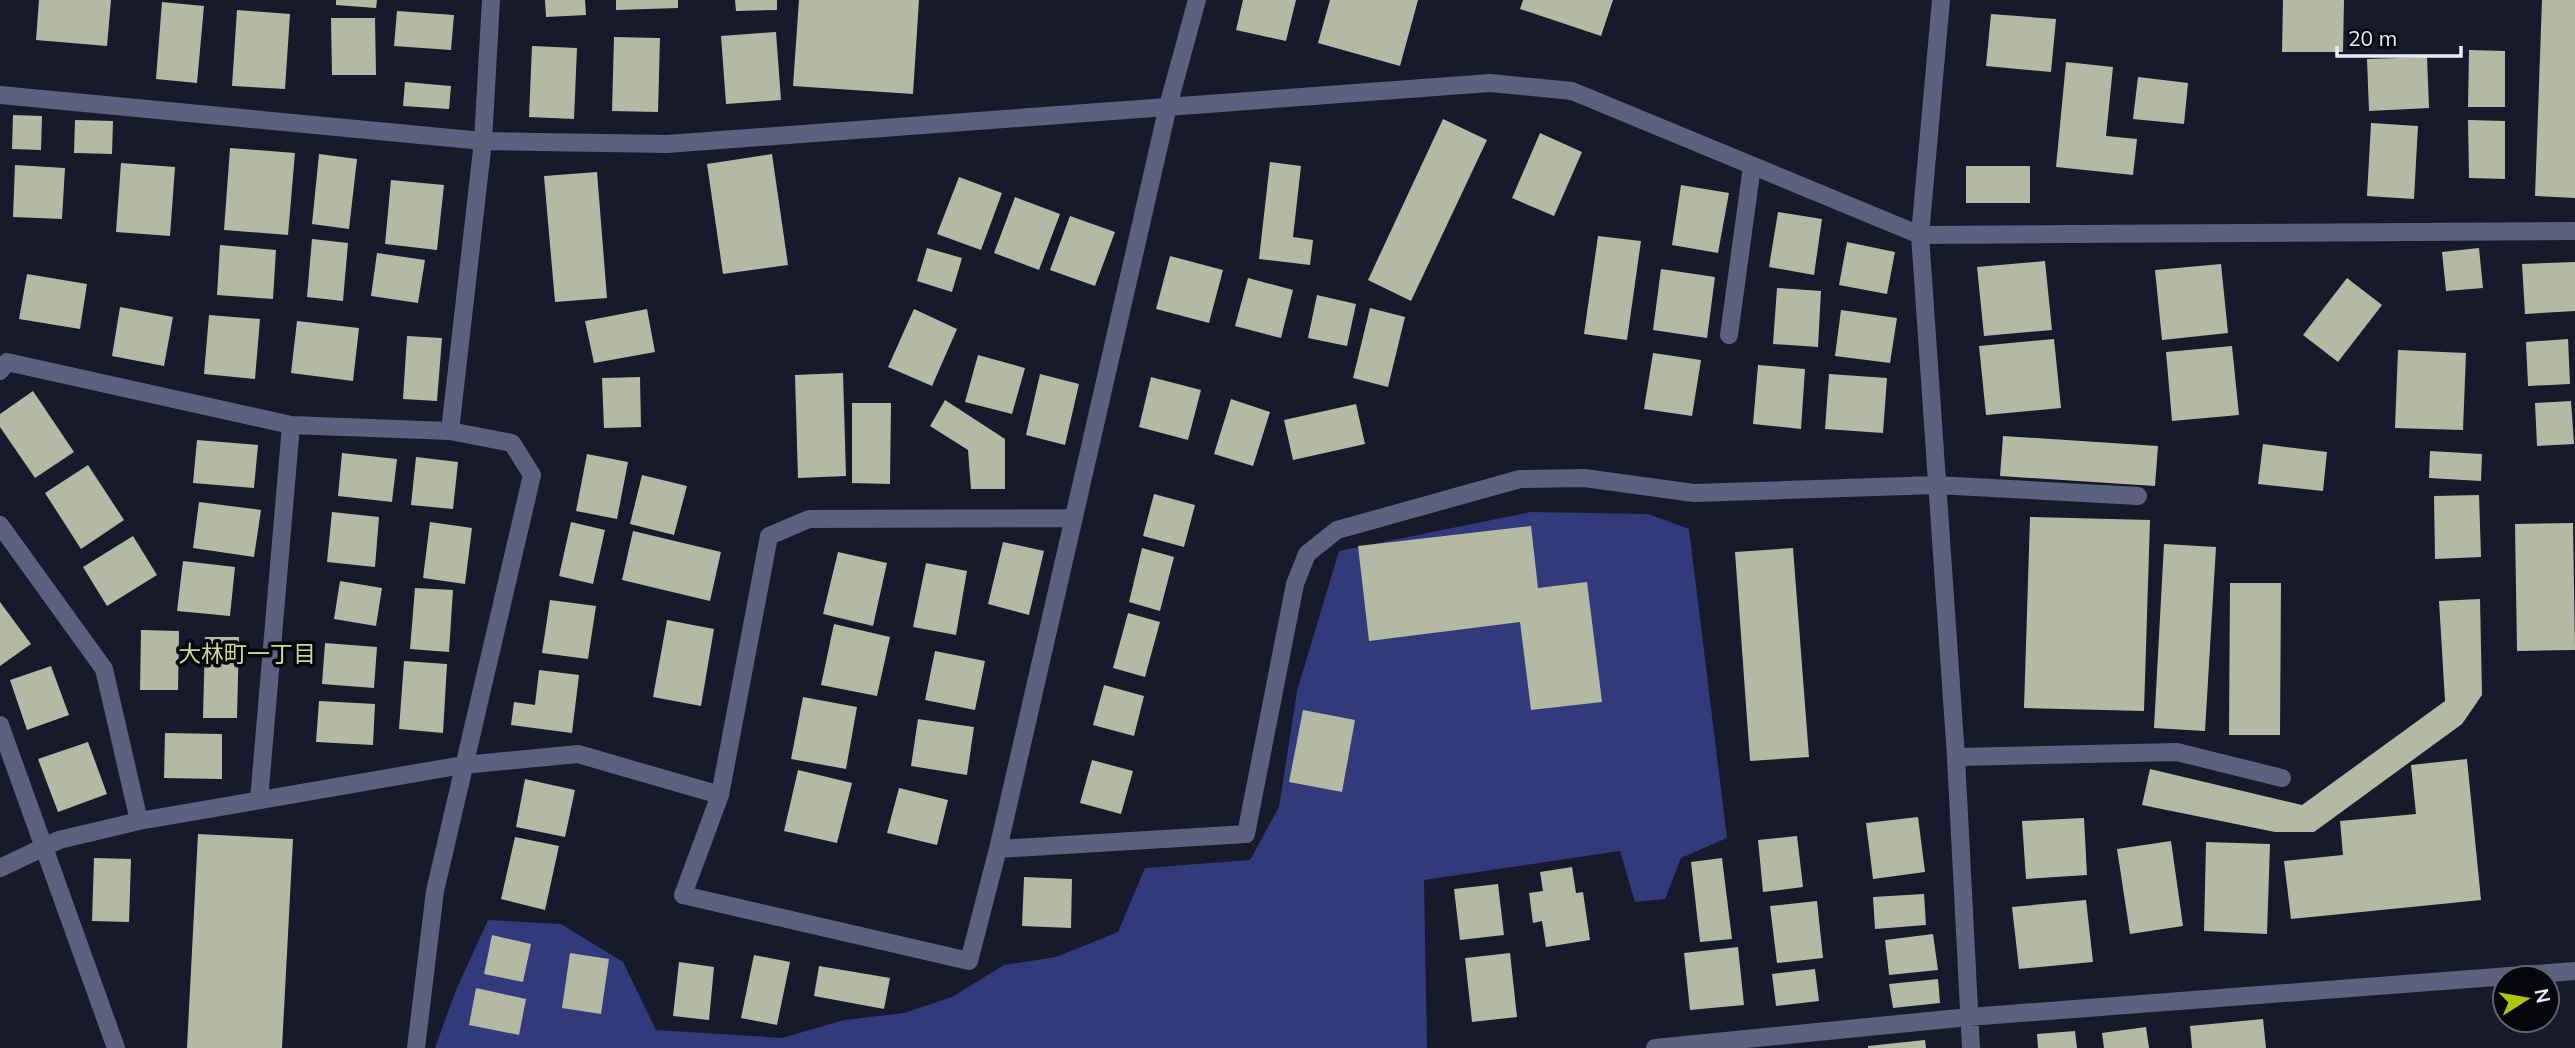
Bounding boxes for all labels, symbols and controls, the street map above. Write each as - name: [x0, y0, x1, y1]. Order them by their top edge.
- scale bar: [2337, 14, 2461, 58]
- text: 20 m: [2348, 25, 2397, 51]
- district label: 大林町一丁目: [178, 639, 316, 668]
- north arrow: [2491, 964, 2561, 1034]
- text: N: [2530, 986, 2556, 1005]

